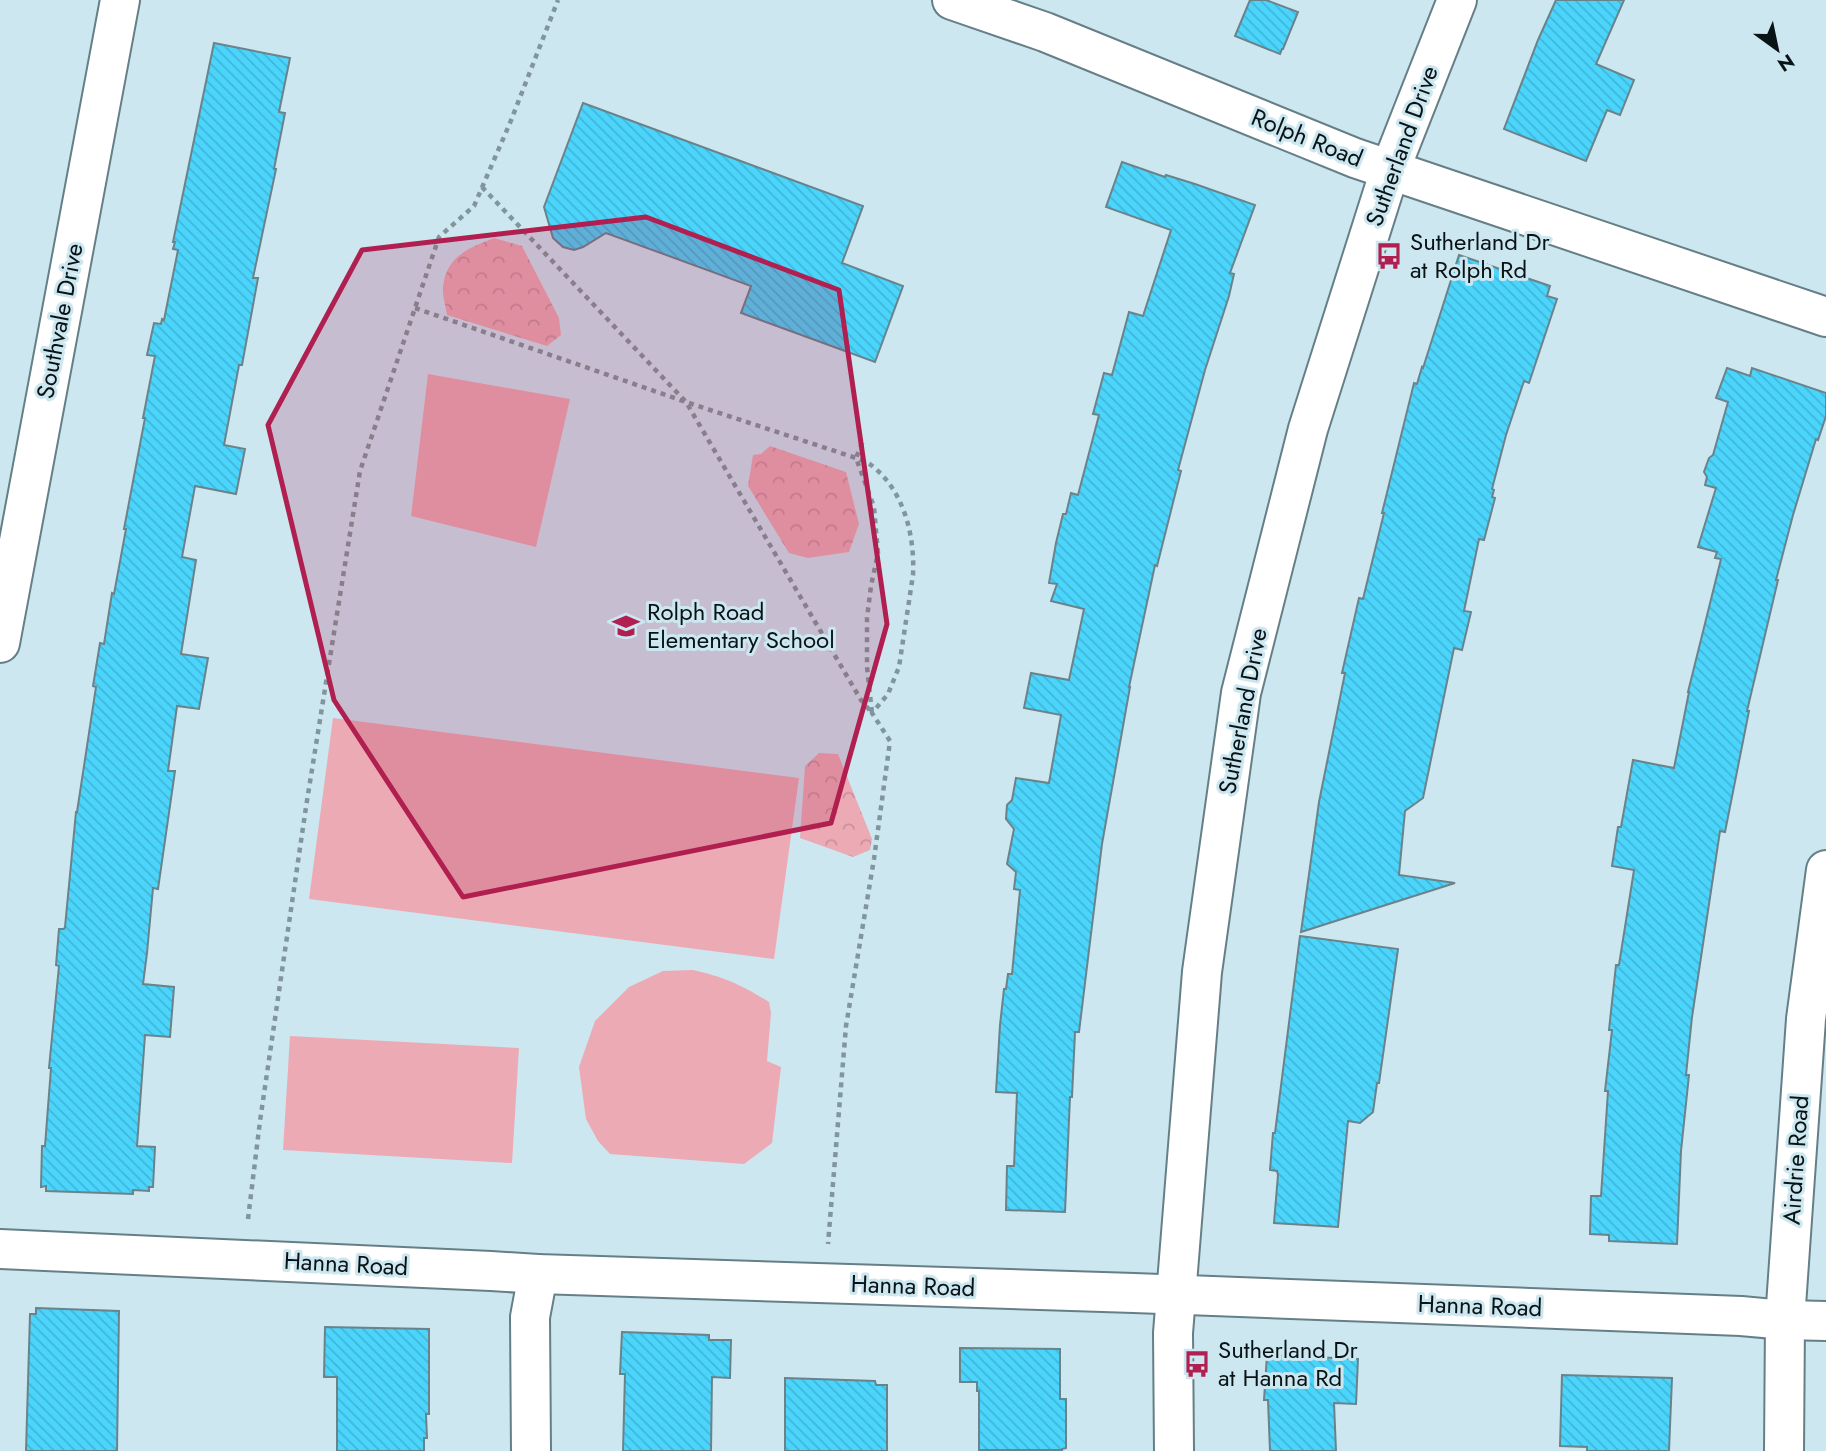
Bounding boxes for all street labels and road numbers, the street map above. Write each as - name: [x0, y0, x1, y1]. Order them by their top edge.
- street label: Sutherland Drive: [1356, 61, 1447, 231]
- street label: Rolph Road: [1246, 99, 1368, 176]
- street label: Southvale Drive: [27, 240, 92, 402]
- street label: Sutherland Drive: [1209, 625, 1276, 797]
- street label: Airdrie Road: [1774, 1094, 1817, 1226]
- street label: Hanna Road: [283, 1243, 409, 1284]
- street label: Hanna Road: [850, 1266, 976, 1305]
- street label: Hanna Road: [1417, 1286, 1543, 1325]

